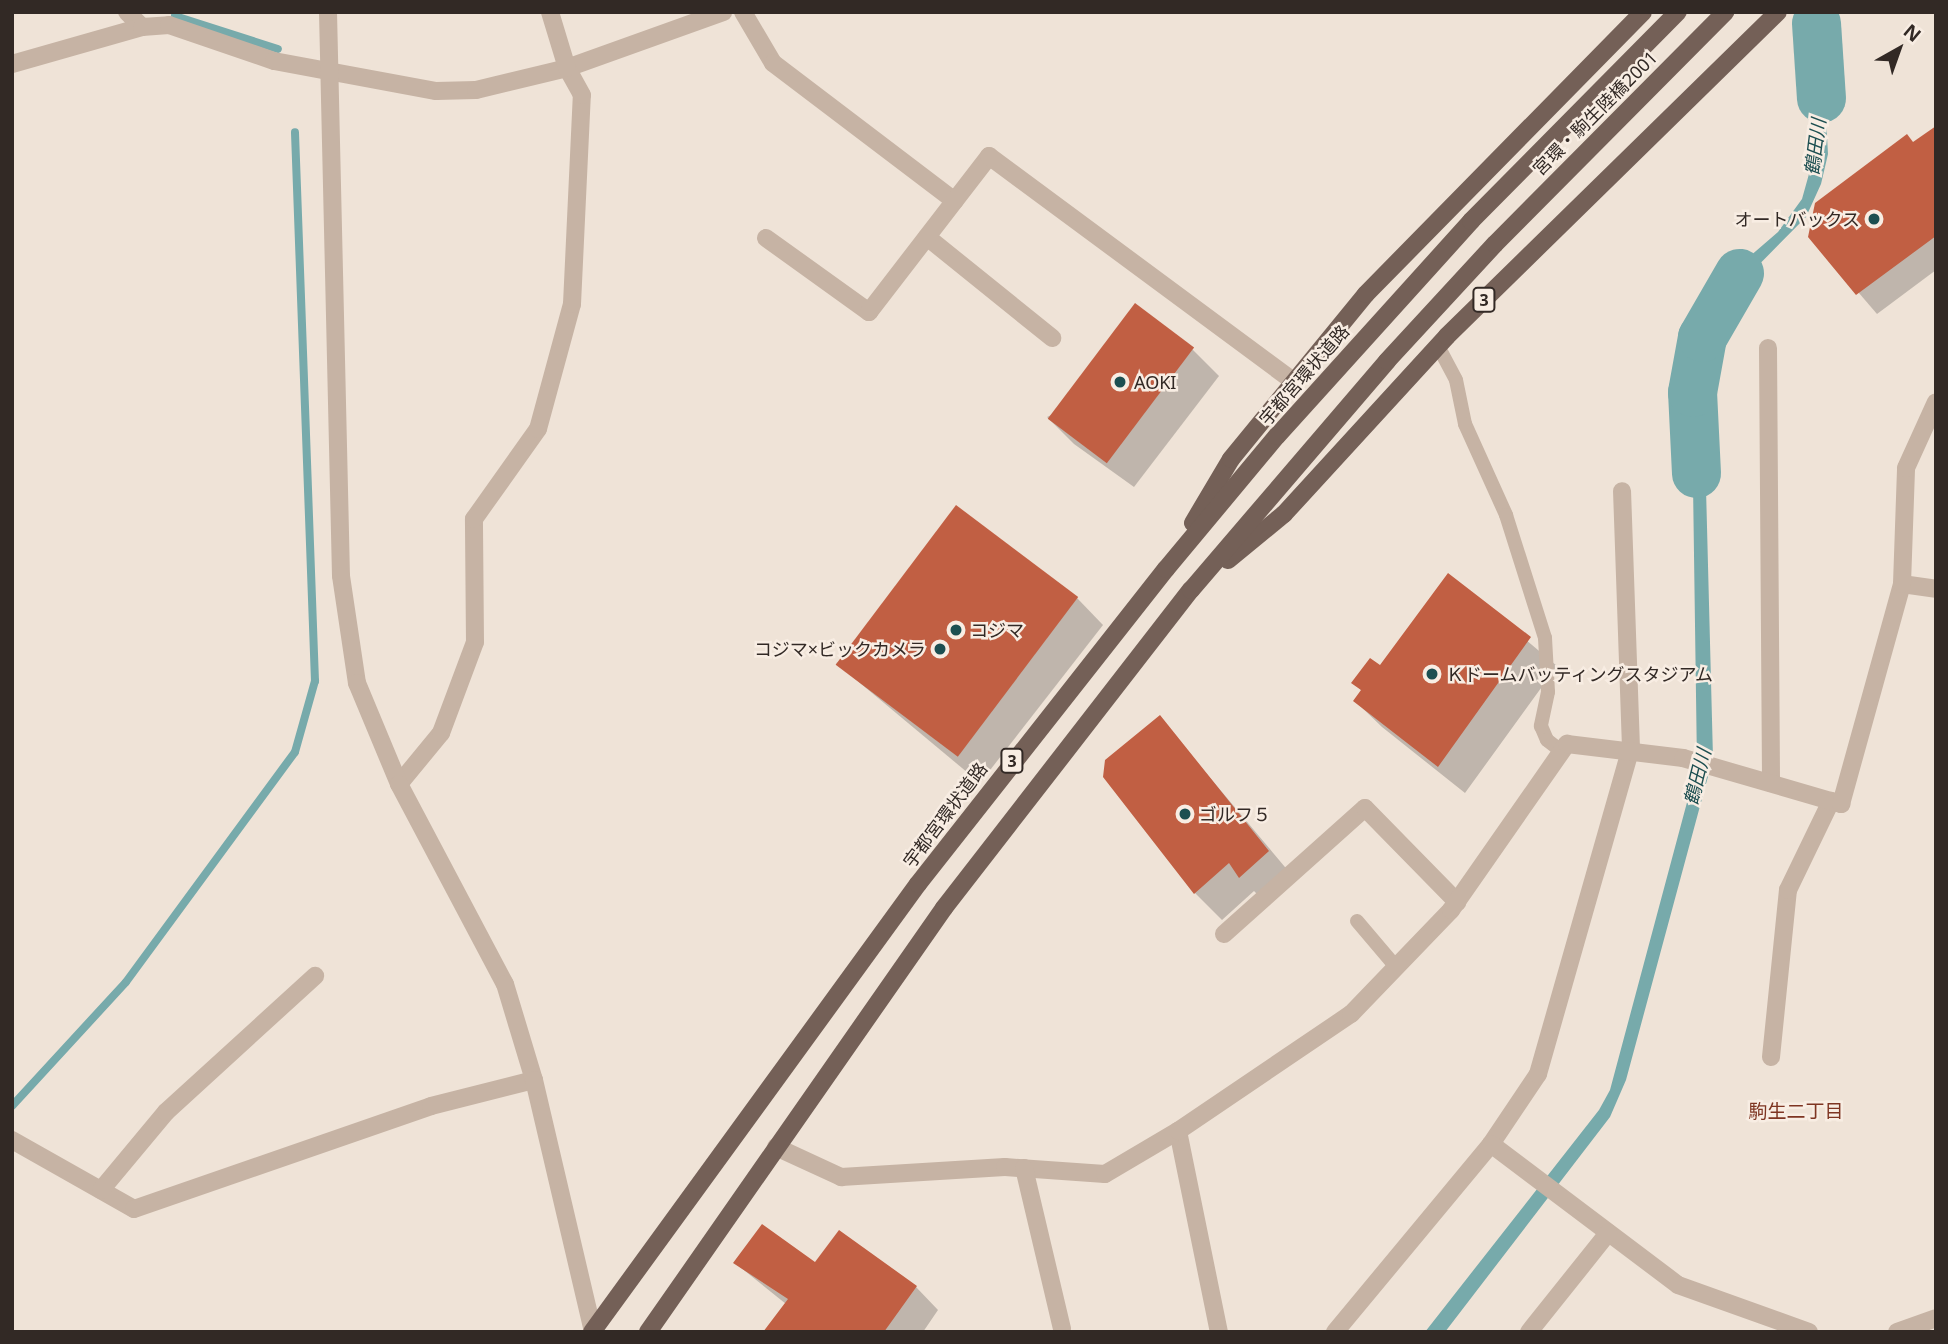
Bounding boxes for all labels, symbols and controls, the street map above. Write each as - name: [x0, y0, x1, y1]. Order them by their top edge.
- north arrow: [1864, 14, 1934, 84]
- text: N: [1898, 18, 1927, 48]
- street label: 宮環・駒生陸橋2001: [1528, 46, 1662, 180]
- water label: 鶴田川: [1801, 117, 1831, 177]
- place label: オートバックス: [1734, 208, 1860, 230]
- marker: オートバックス: [1866, 211, 1882, 227]
- road number: 3: [1472, 288, 1496, 312]
- street label: 宇都宮環状道路: [1255, 320, 1353, 430]
- place label: AOKI: [1134, 371, 1176, 393]
- marker: AOKI: [1112, 374, 1128, 390]
- place label: コジマ: [970, 619, 1024, 641]
- marker: コジマ: [948, 622, 964, 638]
- place label: コジマ×ビックカメラ: [754, 638, 926, 660]
- marker: コジマ×ビックカメラ: [932, 641, 948, 657]
- place label: Ｋドームバッティングスタジアム: [1446, 663, 1716, 685]
- marker: Ｋドームバッティングスタジアム: [1424, 666, 1440, 682]
- water label: 鶴田川: [1680, 747, 1716, 807]
- road number: 3: [1000, 748, 1024, 774]
- street label: 宇都宮環状道路: [898, 758, 992, 872]
- place label: ゴルフ５: [1199, 803, 1271, 825]
- marker: ゴルフ５: [1177, 806, 1193, 822]
- district label: 駒生二丁目: [1749, 1101, 1843, 1123]

